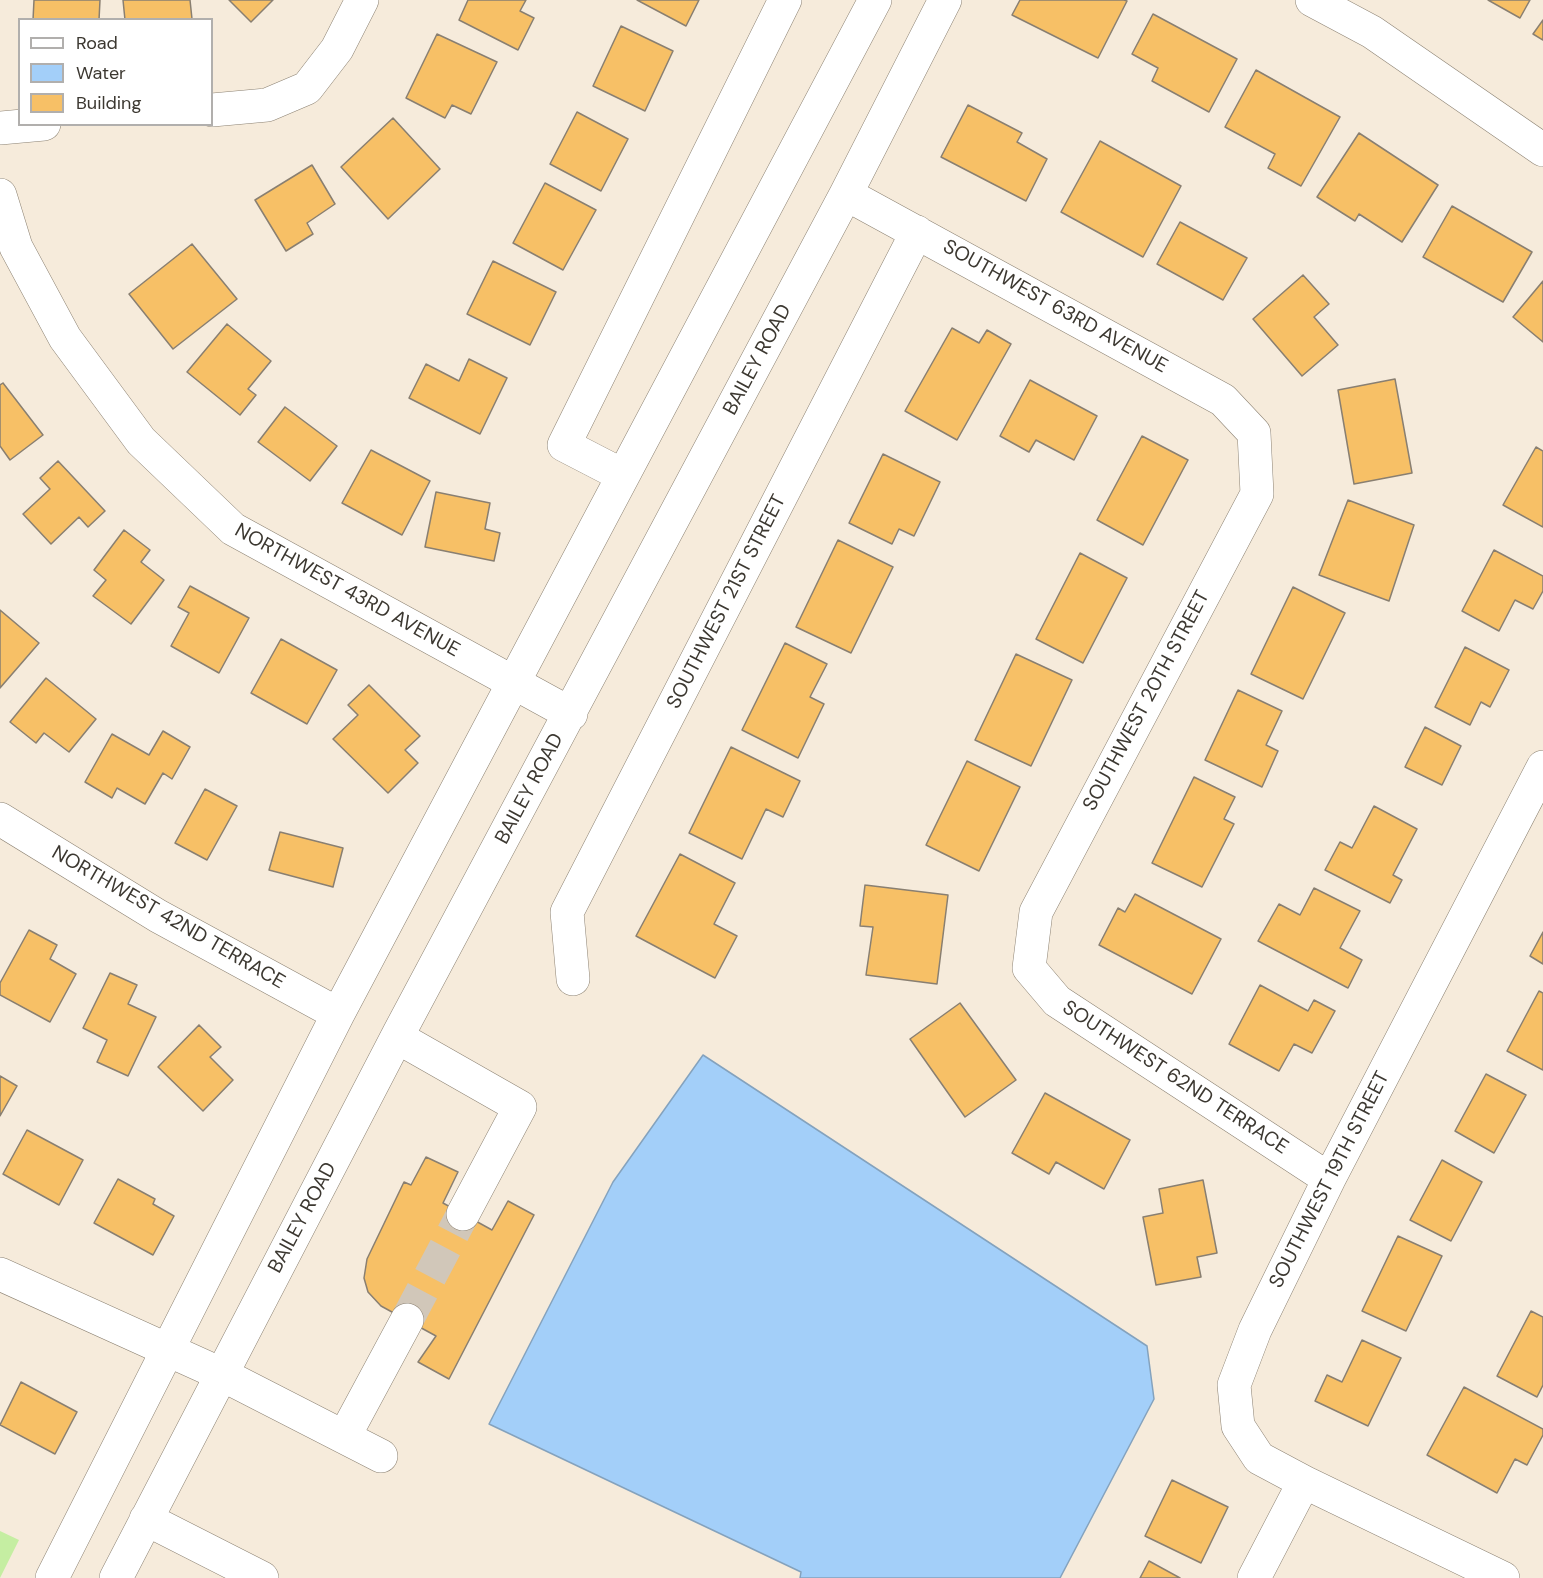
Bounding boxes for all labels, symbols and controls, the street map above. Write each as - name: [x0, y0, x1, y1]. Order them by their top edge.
- legend: [18, 18, 213, 126]
- text: Road: [76, 31, 118, 55]
- text: Water: [76, 61, 126, 85]
- text: Building: [76, 91, 141, 115]
- street label: SOUTHWEST 63RD AVENUE: [939, 235, 1171, 379]
- street label: BAILEY ROAD: [719, 301, 797, 419]
- street label: SOUTHWEST 21ST STREET: [662, 491, 792, 713]
- street label: NORTHWEST 43RD AVENUE: [230, 519, 464, 663]
- street label: SOUTHWEST 20TH STREET: [1079, 587, 1215, 815]
- street label: BAILEY ROAD: [491, 730, 569, 848]
- street label: NORTHWEST 42ND TERRACE: [47, 841, 289, 995]
- street label: SOUTHWEST 62ND TERRACE: [1058, 996, 1292, 1160]
- street label: SOUTHWEST 19TH STREET: [1265, 1068, 1395, 1292]
- street label: BAILEY ROAD: [264, 1159, 342, 1277]

